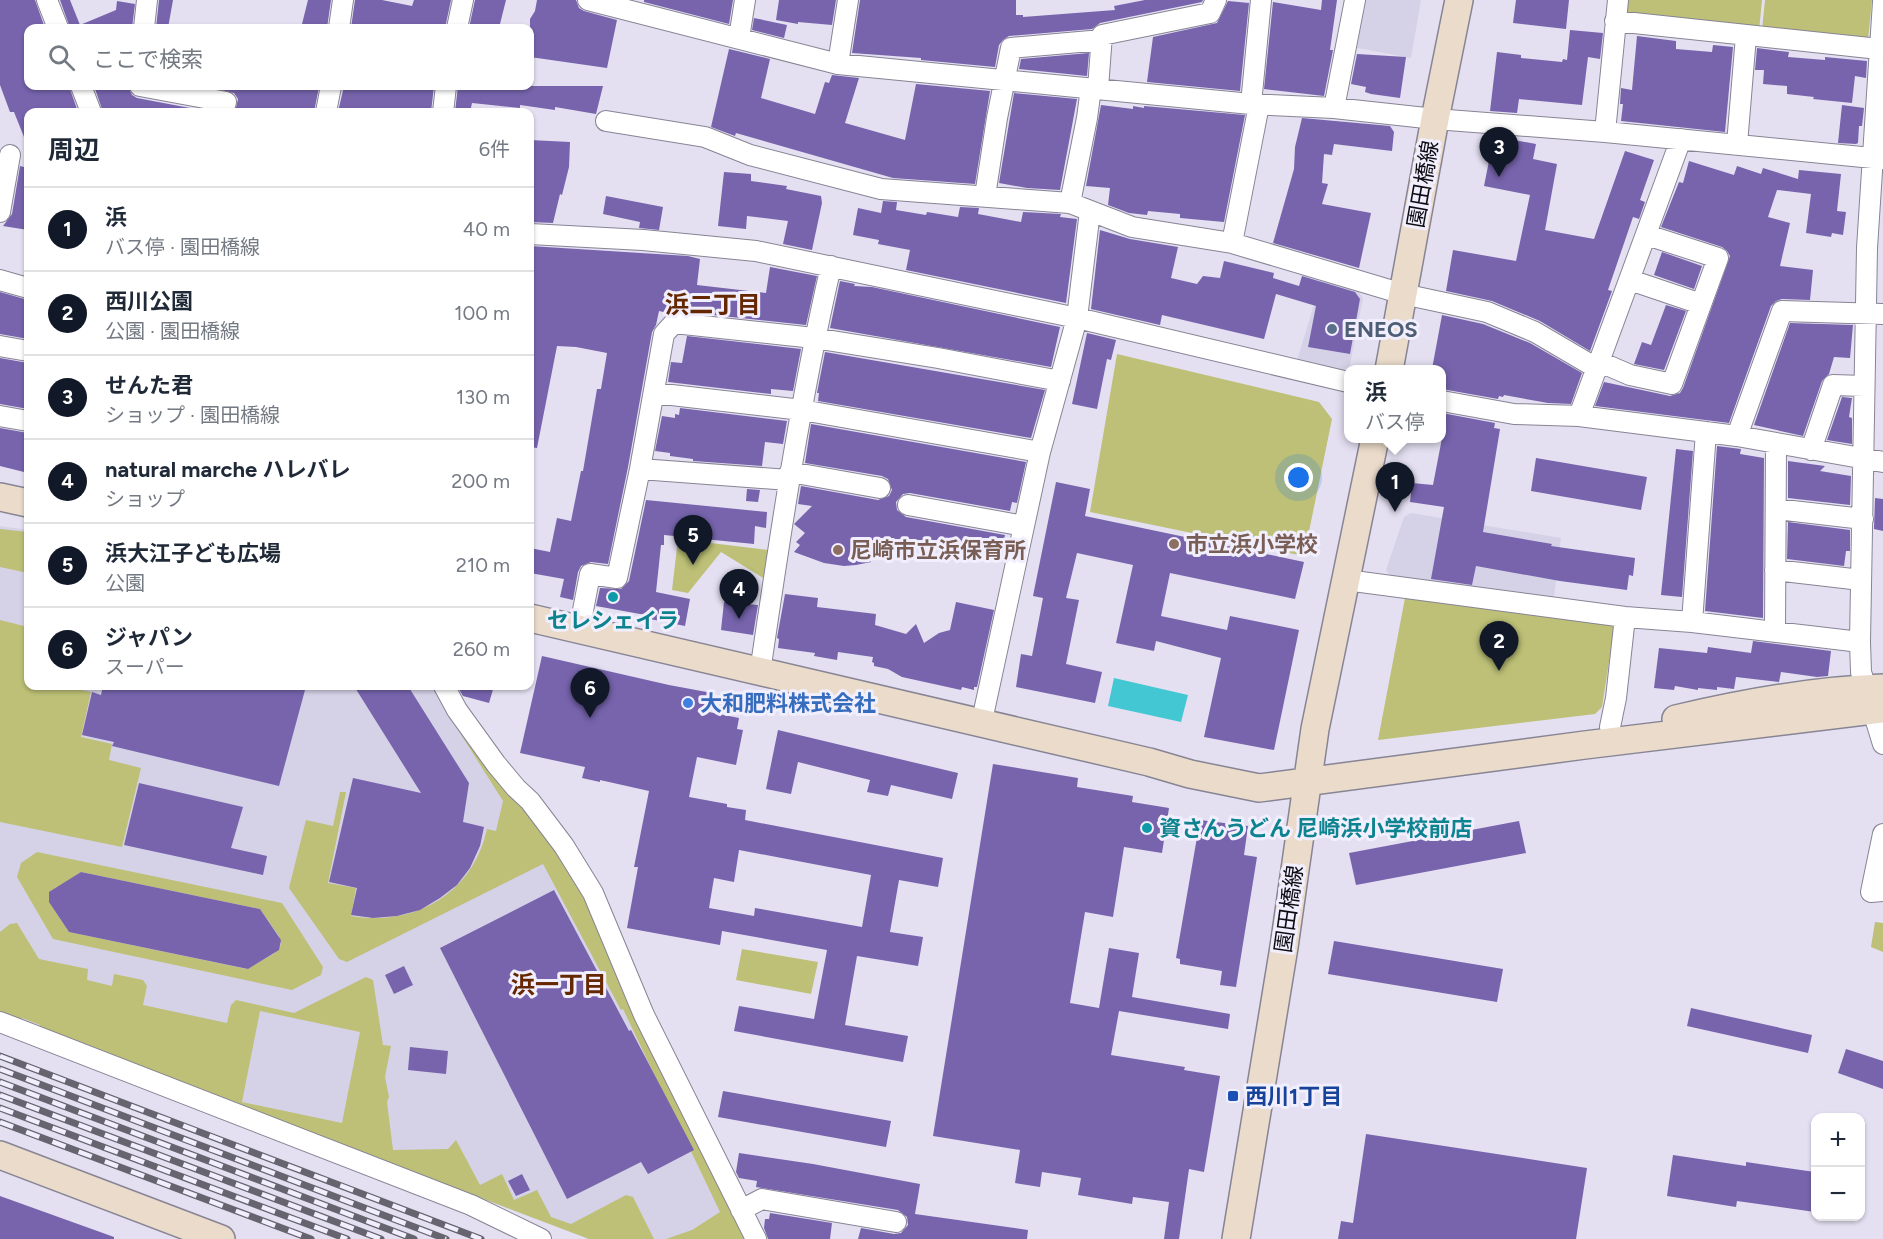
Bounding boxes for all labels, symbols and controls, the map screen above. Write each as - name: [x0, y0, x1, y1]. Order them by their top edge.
- search box: [24, 24, 534, 90]
- icon: search: [45, 41, 78, 74]
- text: ここで検索: [93, 46, 203, 73]
- pin: 3: [1480, 128, 1518, 177]
- text: 周辺: [48, 134, 100, 166]
- text: 6件: [479, 137, 510, 161]
- street label: 園田橋線: [1402, 138, 1444, 230]
- text: 浜: [105, 204, 127, 231]
- text: 1: [63, 217, 72, 241]
- text: 40 m: [463, 217, 510, 241]
- text: バス停 · 園田橋線: [105, 235, 260, 259]
- text: 西川公園: [105, 288, 193, 315]
- district label: 浜二丁目: [665, 290, 761, 319]
- text: 2: [62, 301, 73, 325]
- text: 100 m: [454, 301, 510, 325]
- place label: ENEOS: [1344, 316, 1418, 343]
- text: 公園 · 園田橋線: [105, 319, 240, 343]
- marker: ENEOS: [1325, 322, 1339, 336]
- popup: [1344, 365, 1446, 443]
- text: せんた君: [105, 372, 193, 399]
- text: 浜: [1365, 379, 1387, 406]
- text: 3: [62, 385, 73, 409]
- text: 130 m: [456, 385, 510, 409]
- text: ショップ · 園田橋線: [105, 403, 280, 427]
- text: バス停: [1365, 410, 1425, 434]
- text: natural marche ハレバレ: [105, 456, 351, 483]
- pin: 1: [1376, 462, 1414, 512]
- your location: [1284, 463, 1313, 492]
- text: 4: [61, 469, 74, 493]
- text: 200 m: [451, 469, 510, 493]
- text: ショップ: [105, 487, 185, 511]
- pin: 5: [674, 516, 712, 565]
- place label: 市立浜小学校: [1186, 531, 1318, 558]
- place label: 尼崎市立浜保育所: [850, 537, 1026, 564]
- marker: 市立浜小学校: [1167, 537, 1181, 551]
- text: 浜大江子ども広場: [105, 540, 281, 567]
- marker: 尼崎市立浜保育所: [831, 543, 845, 557]
- text: 5: [62, 553, 73, 577]
- text: 210 m: [456, 553, 510, 577]
- pin: 4: [720, 570, 758, 619]
- text: 公園: [105, 571, 145, 595]
- marker: セレシェイラ: [606, 590, 620, 604]
- place label: セレシェイラ: [547, 607, 679, 634]
- pin: 2: [1480, 622, 1518, 671]
- text: ジャパン: [105, 624, 193, 651]
- text: 6: [62, 637, 73, 661]
- text: 260 m: [453, 637, 510, 661]
- text: スーパー: [105, 655, 185, 679]
- pin: 6: [570, 668, 610, 718]
- place label: 大和肥料株式会社: [700, 690, 876, 717]
- marker: 大和肥料株式会社: [681, 696, 695, 710]
- place label: 資さんうどん 尼崎浜小学校前店: [1159, 815, 1472, 842]
- marker: 資さんうどん 尼崎浜小学校前店: [1140, 821, 1154, 835]
- street label: 園田橋線: [1270, 864, 1308, 954]
- district label: 浜一丁目: [511, 970, 607, 999]
- place label: 西川1丁目: [1245, 1083, 1342, 1110]
- marker: 西川1丁目: [1226, 1089, 1240, 1103]
- map controls: [1811, 1113, 1865, 1221]
- button: +: [1811, 1113, 1865, 1167]
- button: −: [1811, 1167, 1865, 1221]

